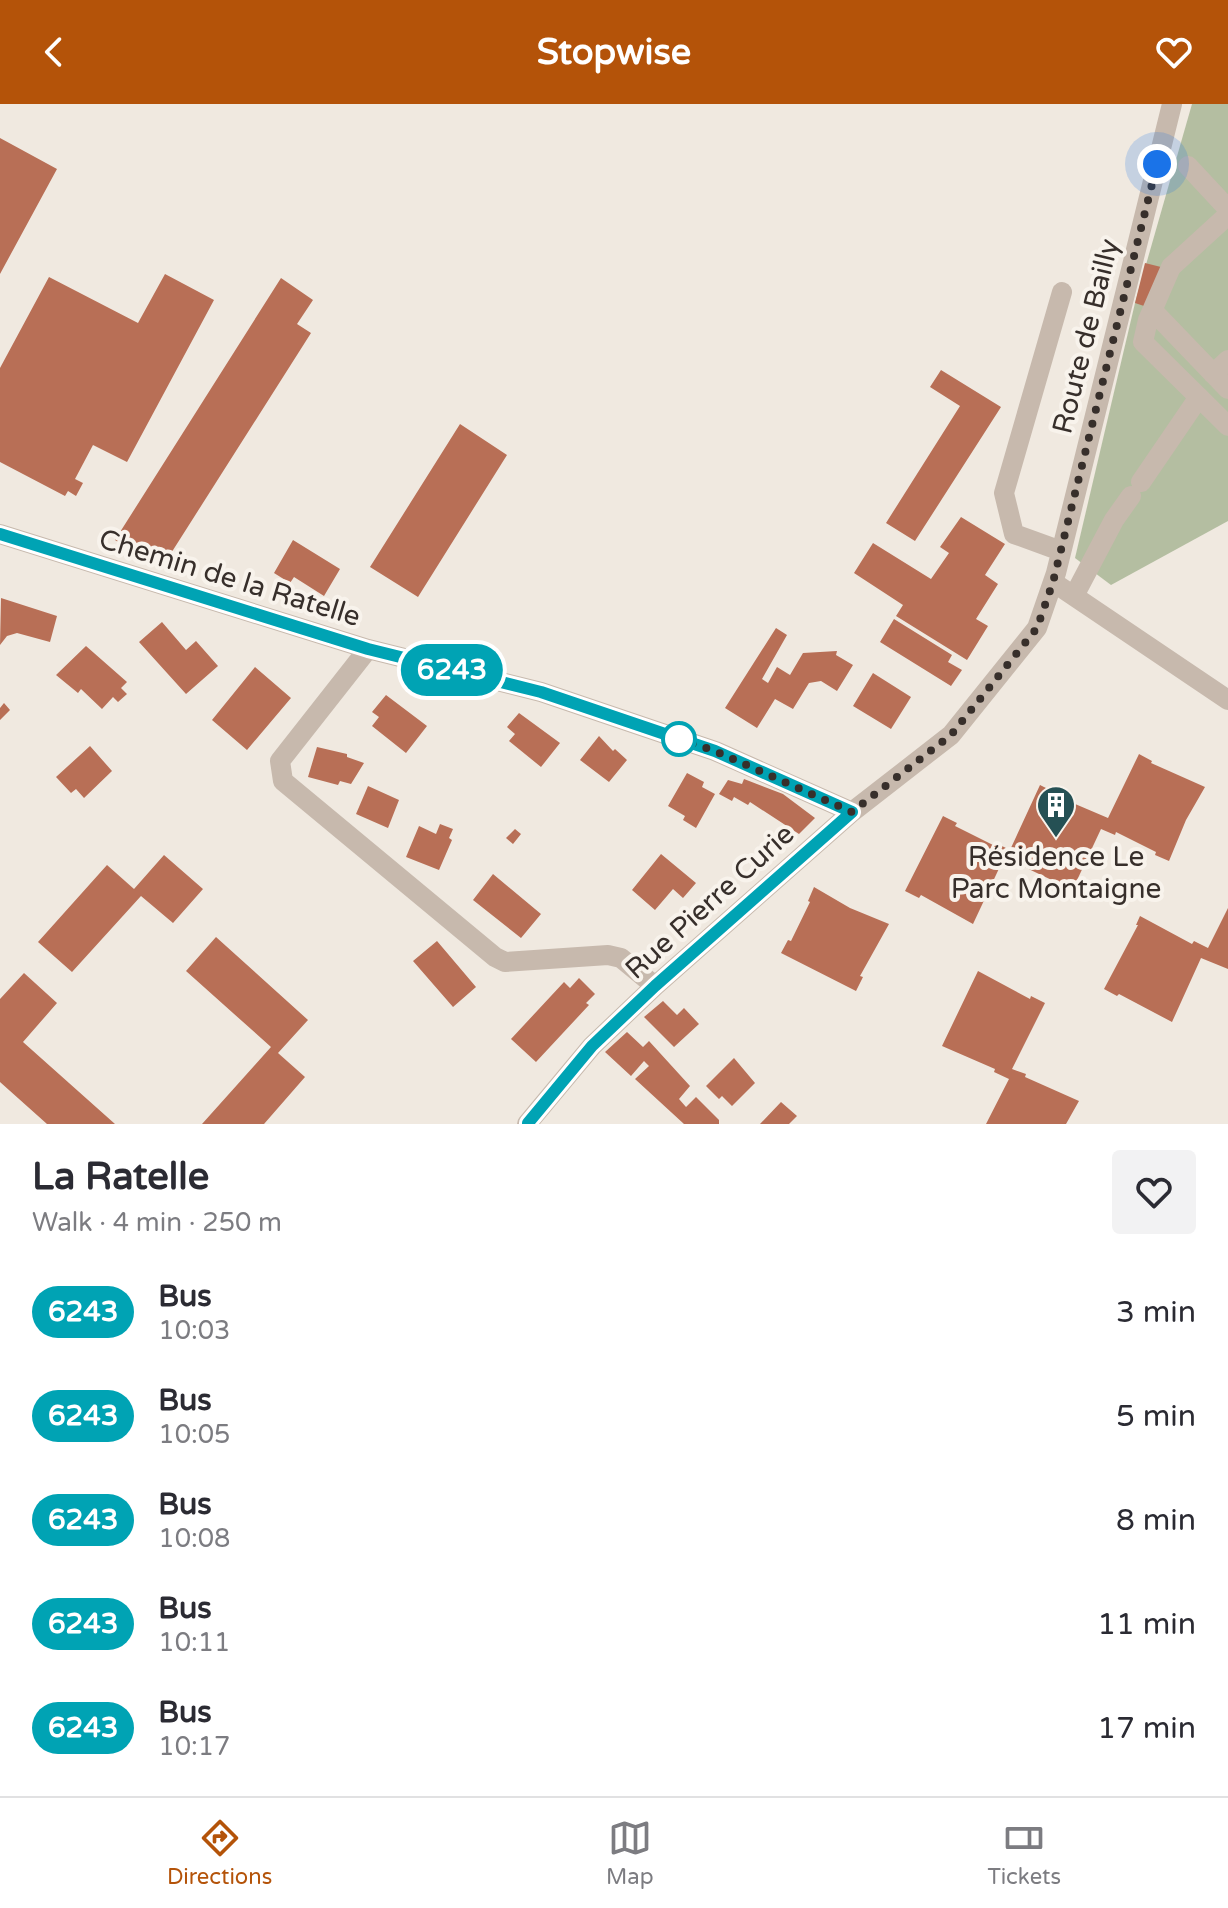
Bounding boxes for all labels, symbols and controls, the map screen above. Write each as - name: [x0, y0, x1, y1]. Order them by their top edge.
- icon: back: [32, 30, 76, 74]
- icon: heart: [1152, 30, 1196, 74]
- text: Stopwise: [537, 31, 691, 74]
- your location: [1137, 144, 1177, 184]
- street label: Route de Bailly: [1045, 235, 1127, 437]
- street label: Chemin de la Ratelle: [95, 522, 365, 634]
- line badge: 6243: [396, 644, 508, 696]
- text: 6243: [417, 653, 487, 687]
- unlabelled marker: [662, 722, 696, 756]
- building icon: Résidence Le Parc Montaigne: [1035, 784, 1077, 839]
- street label: Rue Pierre Curie: [618, 817, 801, 986]
- place label: Résidence Le Parc Montaigne: [951, 840, 1161, 906]
- button: heart: [1112, 1150, 1196, 1234]
- text: La Ratelle: [32, 1154, 209, 1200]
- text: Walk · 4 min · 250 m: [32, 1207, 282, 1238]
- text: Bus: [158, 1278, 212, 1315]
- text: 3 min: [1116, 1294, 1196, 1331]
- text: 6243: [48, 1295, 118, 1329]
- text: 10:03: [158, 1315, 230, 1346]
- text: Bus: [158, 1382, 212, 1419]
- text: 5 min: [1116, 1398, 1196, 1435]
- text: 6243: [48, 1399, 118, 1433]
- text: 10:05: [158, 1419, 230, 1450]
- text: Bus: [158, 1486, 212, 1523]
- text: 8 min: [1116, 1502, 1196, 1539]
- text: 6243: [48, 1503, 118, 1537]
- text: 10:08: [158, 1523, 230, 1554]
- text: Bus: [158, 1590, 212, 1627]
- text: 11 min: [1097, 1606, 1196, 1643]
- text: 6243: [48, 1607, 118, 1641]
- text: 10:11: [158, 1627, 230, 1658]
- text: Bus: [158, 1694, 212, 1731]
- text: 17 min: [1097, 1710, 1196, 1747]
- text: 6243: [48, 1711, 118, 1745]
- text: 10:17: [158, 1731, 230, 1762]
- tab: Directions: [167, 1816, 272, 1890]
- tab: Map: [606, 1816, 654, 1890]
- tab: Tickets: [987, 1816, 1061, 1890]

